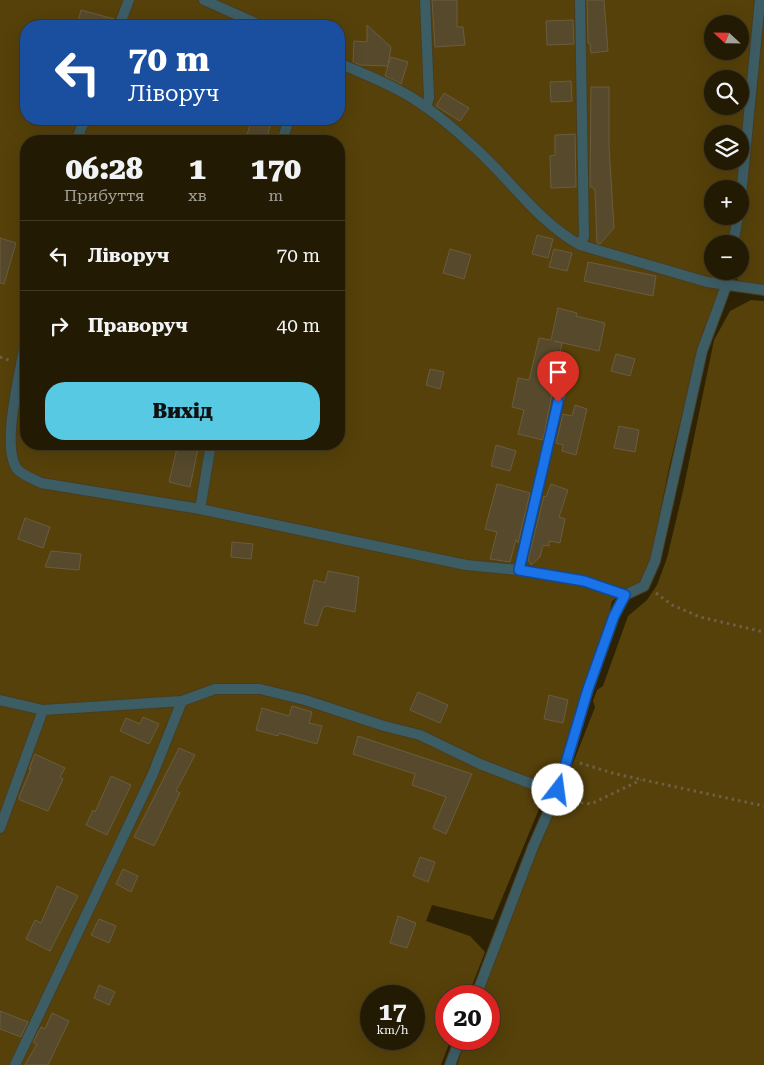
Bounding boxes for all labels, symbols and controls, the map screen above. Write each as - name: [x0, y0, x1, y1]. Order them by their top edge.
- north arrow: [704, 15, 749, 60]
- map controls: [704, 15, 749, 280]
- text: 70 m: [128, 39, 210, 80]
- icon: left: [45, 40, 110, 105]
- button: search: [704, 70, 749, 115]
- text: Ліворуч: [128, 81, 219, 106]
- button: layers: [704, 125, 749, 170]
- text: 06:28: [66, 151, 143, 186]
- text: 1: [189, 151, 206, 186]
- text: 170: [251, 151, 301, 186]
- button: +: [704, 180, 749, 225]
- text: Прибуття: [64, 186, 144, 205]
- text: хв: [188, 186, 207, 205]
- text: m: [269, 186, 283, 205]
- button: −: [704, 235, 749, 280]
- icon: left: [45, 242, 73, 270]
- text: Ліворуч: [88, 244, 169, 267]
- text: 70 m: [277, 244, 320, 267]
- icon: right: [45, 312, 73, 340]
- text: Праворуч: [88, 314, 188, 337]
- text: 40 m: [277, 314, 320, 337]
- pin: [537, 351, 579, 402]
- icon: arrive: [544, 358, 572, 386]
- button: Вихід: [45, 382, 320, 440]
- position arrow: [531, 763, 583, 815]
- speed limit sign: 20: [435, 985, 500, 1050]
- text: 17: [378, 997, 407, 1026]
- text: km/h: [376, 1023, 409, 1037]

